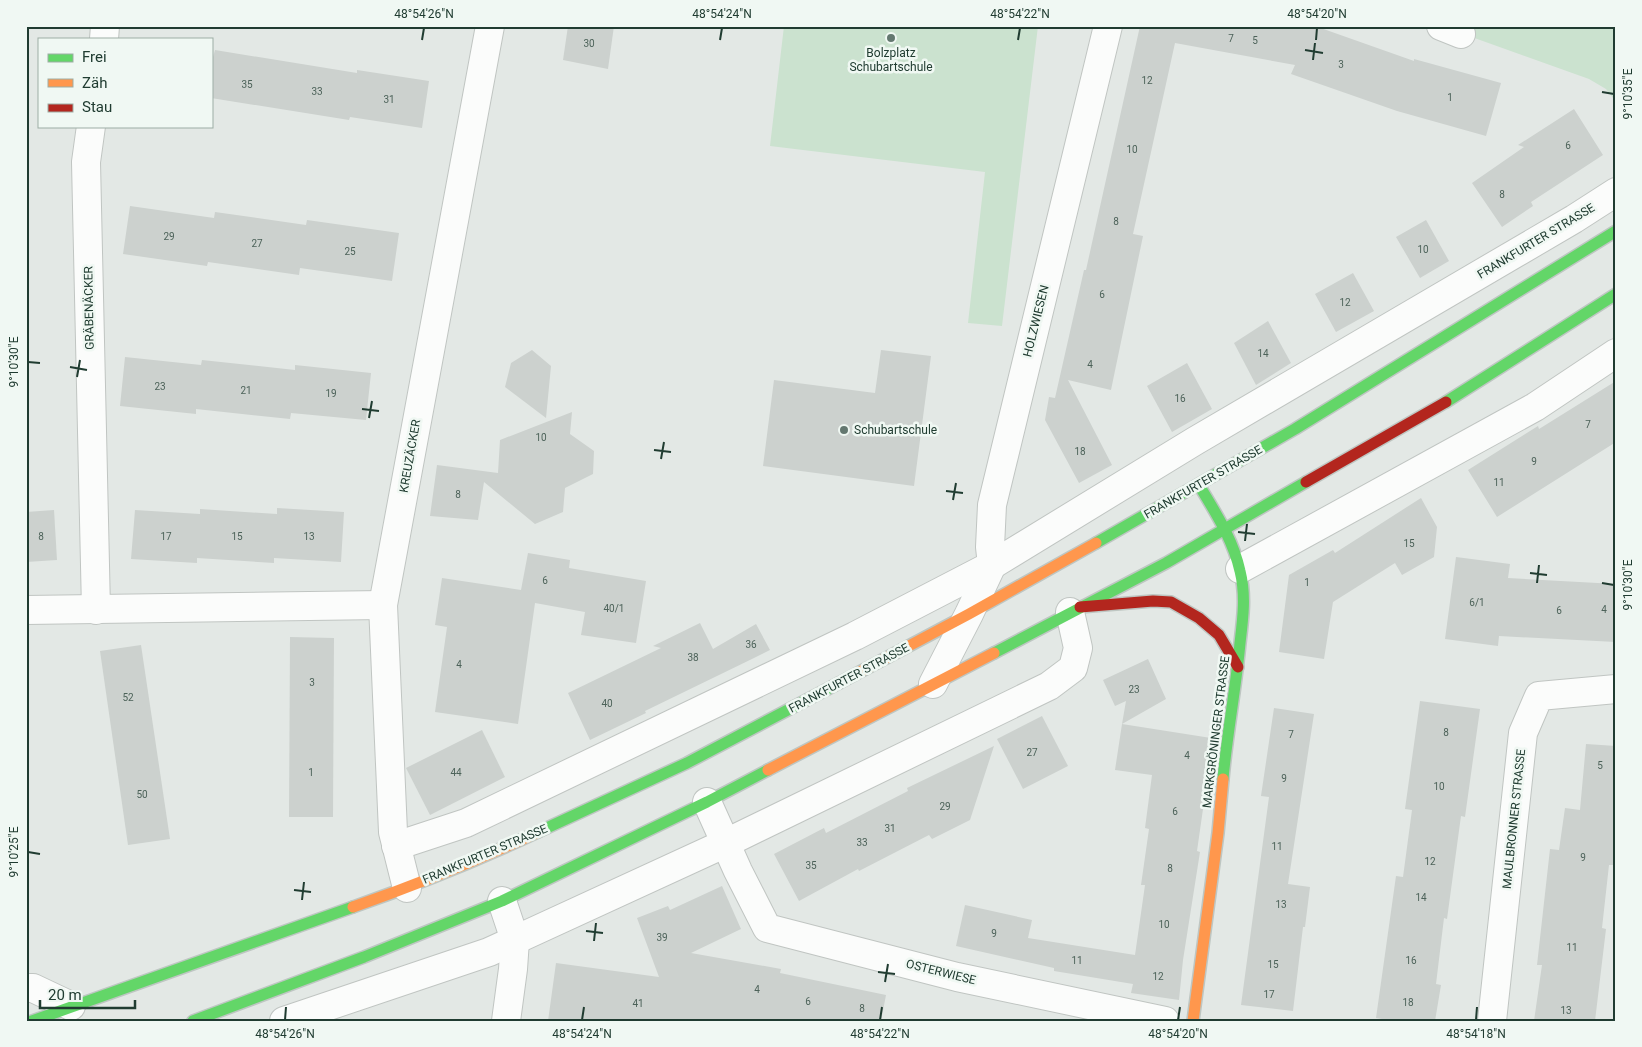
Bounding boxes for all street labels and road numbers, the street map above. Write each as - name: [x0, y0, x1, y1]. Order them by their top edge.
- street label: FRANKFURTER STRASSE: [1475, 200, 1597, 282]
- street label: GRÄBENÄCKER: [80, 265, 97, 350]
- street label: HOLZWIESEN: [1020, 284, 1052, 358]
- street label: KREUZÄCKER: [396, 418, 423, 494]
- street label: FRANKFURTER STRASSE: [1141, 442, 1265, 522]
- street label: FRANKFURTER STRASSE: [786, 640, 912, 716]
- street label: MARKGRÖNINGER STRASSE: [1199, 655, 1232, 809]
- street label: MAULBRONNER STRASSE: [1500, 748, 1528, 890]
- street label: FRANKFURTER STRASSE: [420, 821, 550, 887]
- street label: OSTERWIESE: [905, 957, 978, 987]

